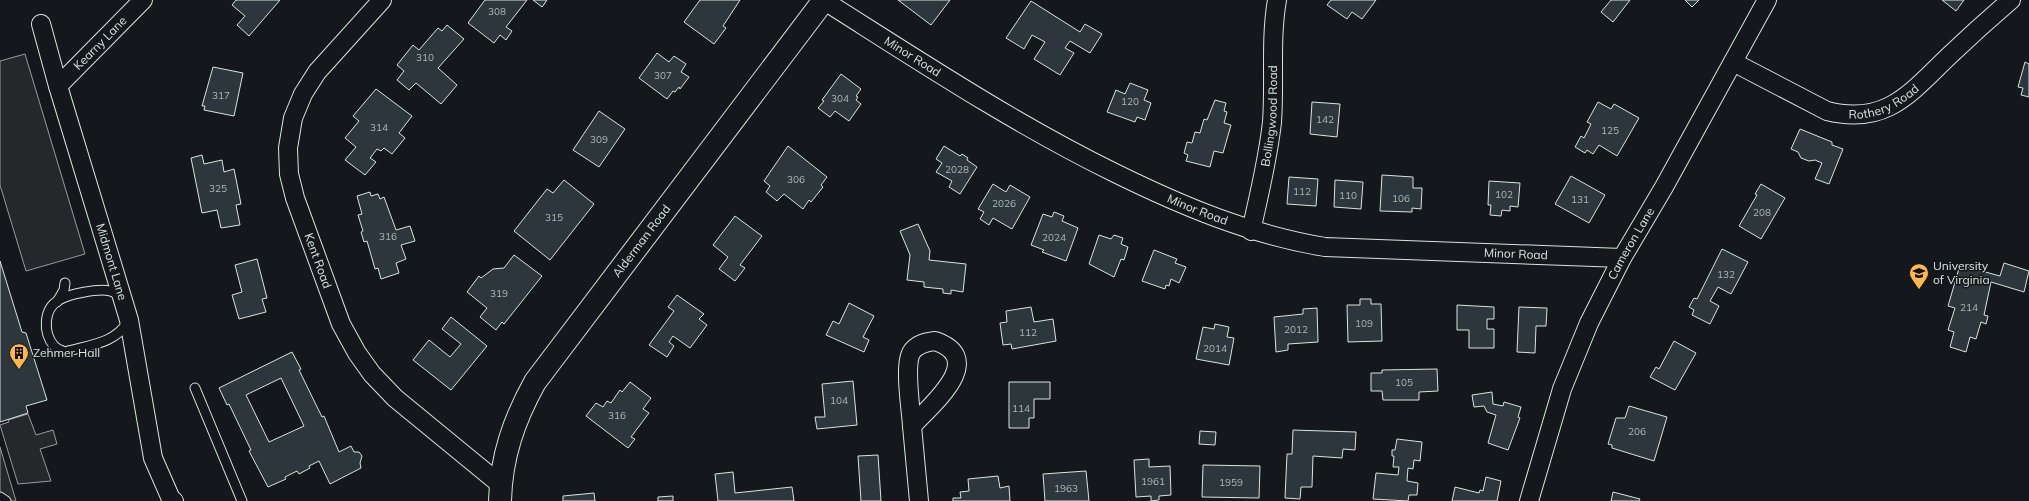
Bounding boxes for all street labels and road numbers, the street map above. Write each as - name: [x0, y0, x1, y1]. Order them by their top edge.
- street label: Kearny Lane: [70, 13, 130, 73]
- street label: Minor Road: [882, 33, 944, 80]
- street label: Bollingwood Road: [1257, 65, 1280, 168]
- street label: Rothery Road: [1848, 81, 1922, 122]
- street label: Minor Road: [1165, 190, 1230, 228]
- street label: Alderman Road: [609, 202, 673, 280]
- street label: Cameron Lane: [1604, 204, 1657, 282]
- street label: Midmont Lane: [93, 221, 131, 302]
- street label: Kent Road: [301, 231, 335, 290]
- street label: Minor Road: [1484, 245, 1548, 262]

